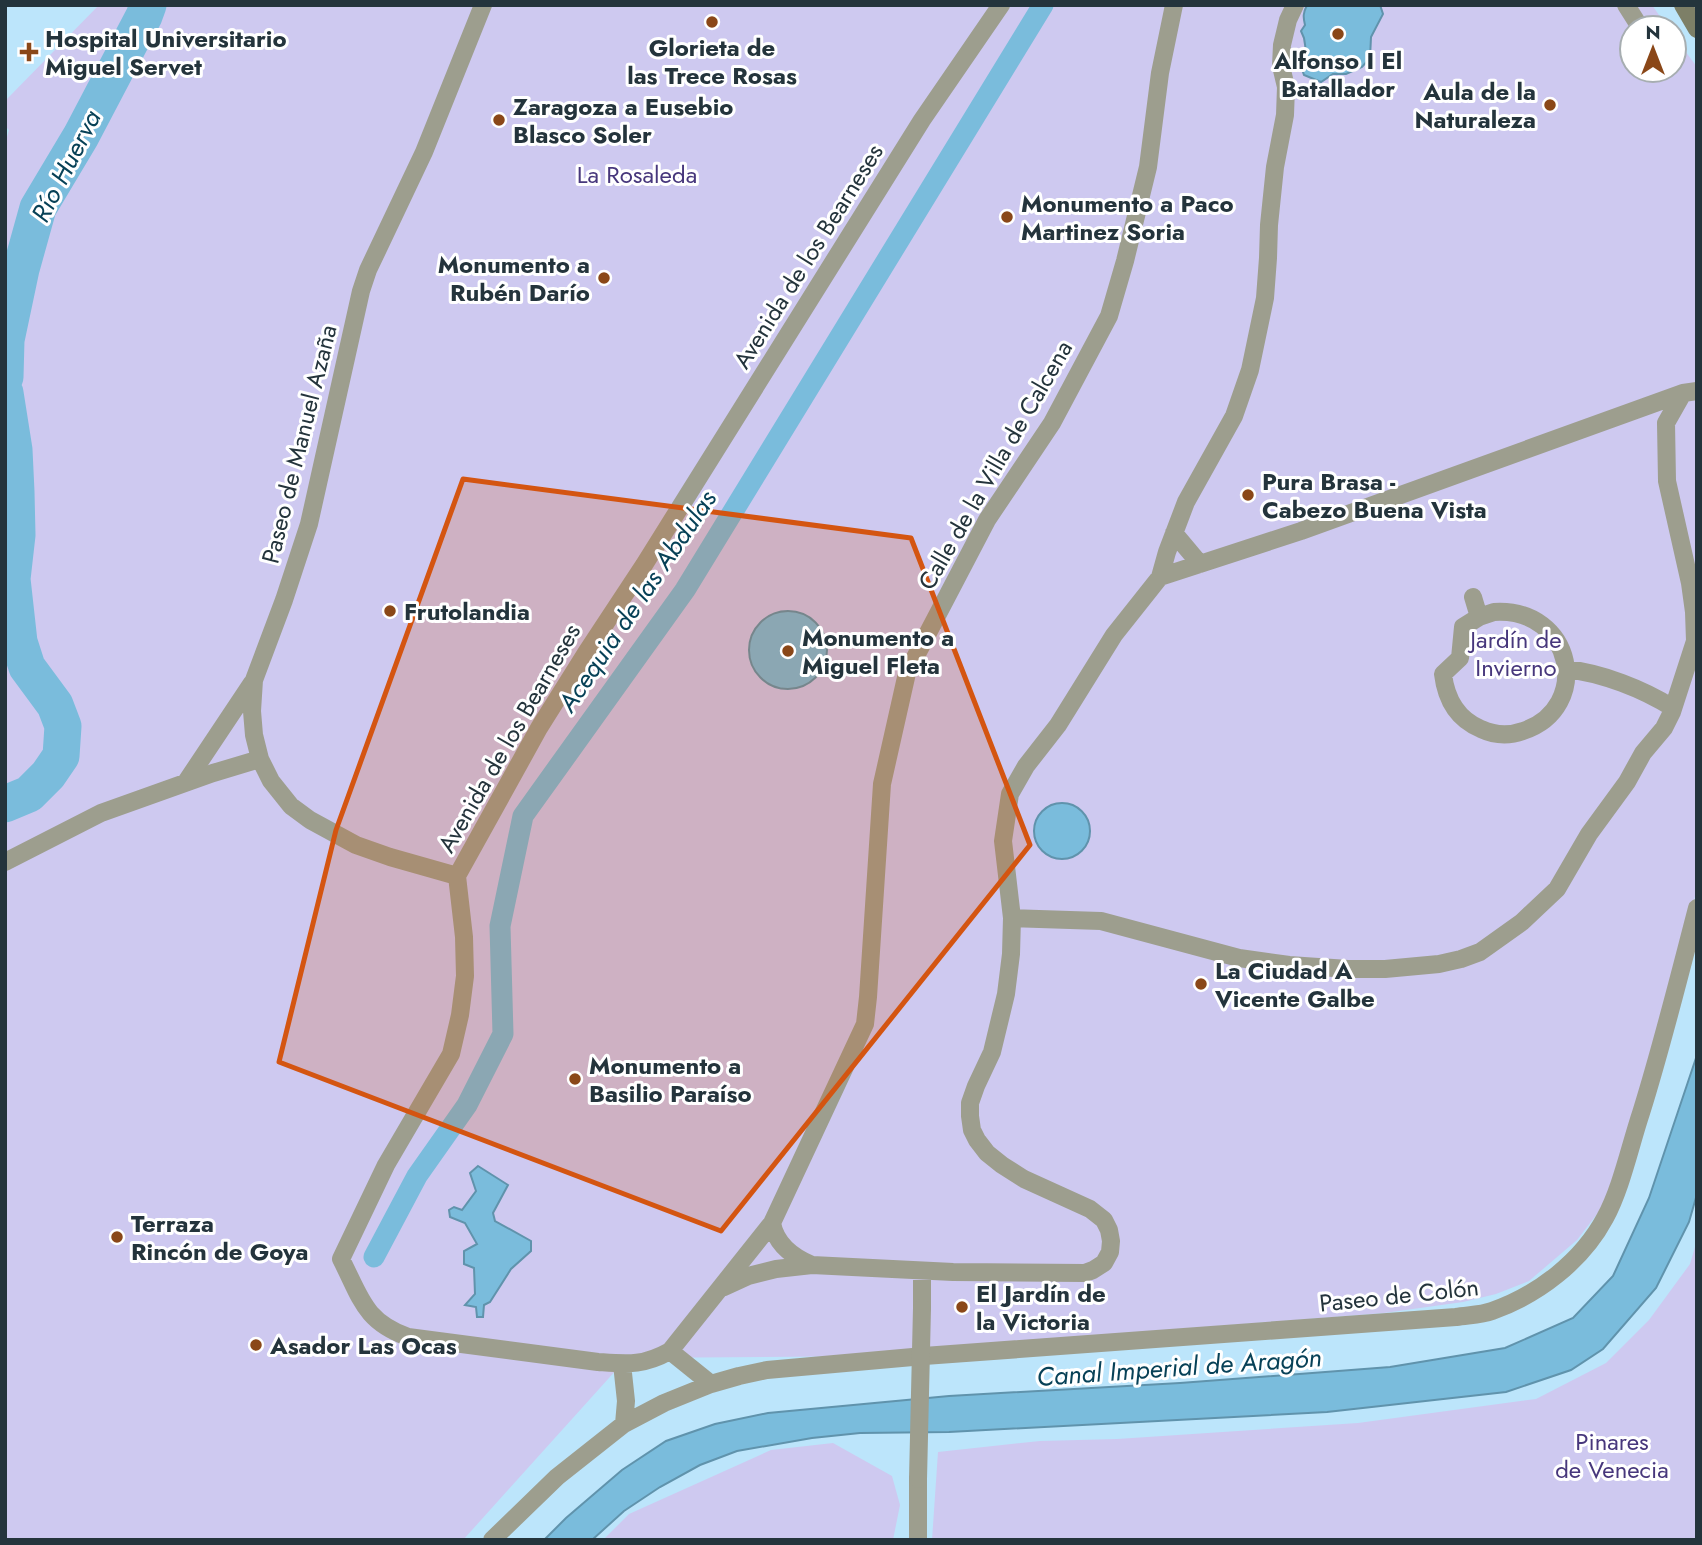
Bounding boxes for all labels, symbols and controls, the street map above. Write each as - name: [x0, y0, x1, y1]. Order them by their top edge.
- marker: Glorieta de las Trece Rosas: [704, 14, 720, 30]
- north arrow: [1618, 14, 1688, 84]
- text: N: [1645, 19, 1661, 46]
- place label: Hospital Universitario Miguel Servet: [45, 21, 287, 84]
- marker: Alfonso I El Batallador: [1330, 26, 1346, 42]
- place label: Glorieta de las Trece Rosas: [627, 30, 797, 93]
- marker: Hospital Universitario Miguel Servet: [19, 42, 39, 62]
- place label: Alfonso I El Batallador: [1273, 43, 1402, 106]
- place label: Aula de la Naturaleza: [1414, 74, 1536, 137]
- place label: Zaragoza a Eusebio Blasco Soler: [513, 89, 733, 152]
- marker: Aula de la Naturaleza: [1542, 97, 1558, 113]
- water label: Río Huerva: [21, 103, 111, 229]
- marker: Zaragoza a Eusebio Blasco Soler: [491, 112, 507, 128]
- street label: Avenida de los Bearneses: [724, 137, 892, 375]
- park label: La Rosaleda: [577, 157, 697, 192]
- place label: Monumento a Paco Martinez Soria: [1021, 186, 1234, 249]
- marker: Monumento a Paco Martinez Soria: [999, 209, 1015, 225]
- place label: Monumento a Rubén Darío: [438, 247, 590, 310]
- marker: Monumento a Rubén Darío: [596, 270, 612, 286]
- street label: Paseo de Manuel Azaña: [252, 321, 346, 567]
- street label: Calle de la Villa de Calcena: [909, 334, 1081, 596]
- place label: Pura Brasa - Cabezo Buena Vista: [1262, 464, 1487, 527]
- water label: Acequia de las Abdulas: [548, 482, 726, 720]
- marker: Pura Brasa - Cabezo Buena Vista: [1240, 487, 1256, 503]
- place label: Frutolandia: [404, 594, 530, 629]
- marker: Frutolandia: [382, 603, 398, 619]
- street label: Avenida de los Bearneses: [429, 617, 589, 859]
- place label: Monumento a Miguel Fleta: [802, 620, 954, 683]
- park label: Jardín de Invierno: [1467, 622, 1562, 685]
- marker: Monumento a Miguel Fleta: [780, 643, 796, 659]
- place label: La Ciudad A Vicente Galbe: [1214, 953, 1375, 1016]
- marker: La Ciudad A Vicente Galbe: [1193, 976, 1209, 992]
- place label: Monumento a Basilio Paraíso: [589, 1048, 752, 1111]
- marker: Monumento a Basilio Paraíso: [567, 1071, 583, 1087]
- place label: Terraza Rincón de Goya: [131, 1206, 309, 1269]
- marker: Terraza Rincón de Goya: [109, 1229, 125, 1245]
- street label: Paseo de Colón: [1317, 1269, 1481, 1321]
- place label: El Jardín de la Victoria: [976, 1276, 1106, 1339]
- marker: El Jardín de la Victoria: [954, 1299, 970, 1315]
- place label: Asador Las Ocas: [269, 1328, 457, 1363]
- marker: Asador Las Ocas: [248, 1337, 264, 1353]
- water label: Canal Imperial de Aragón: [1035, 1338, 1323, 1396]
- park label: Pinares de Venecia: [1555, 1424, 1669, 1487]

